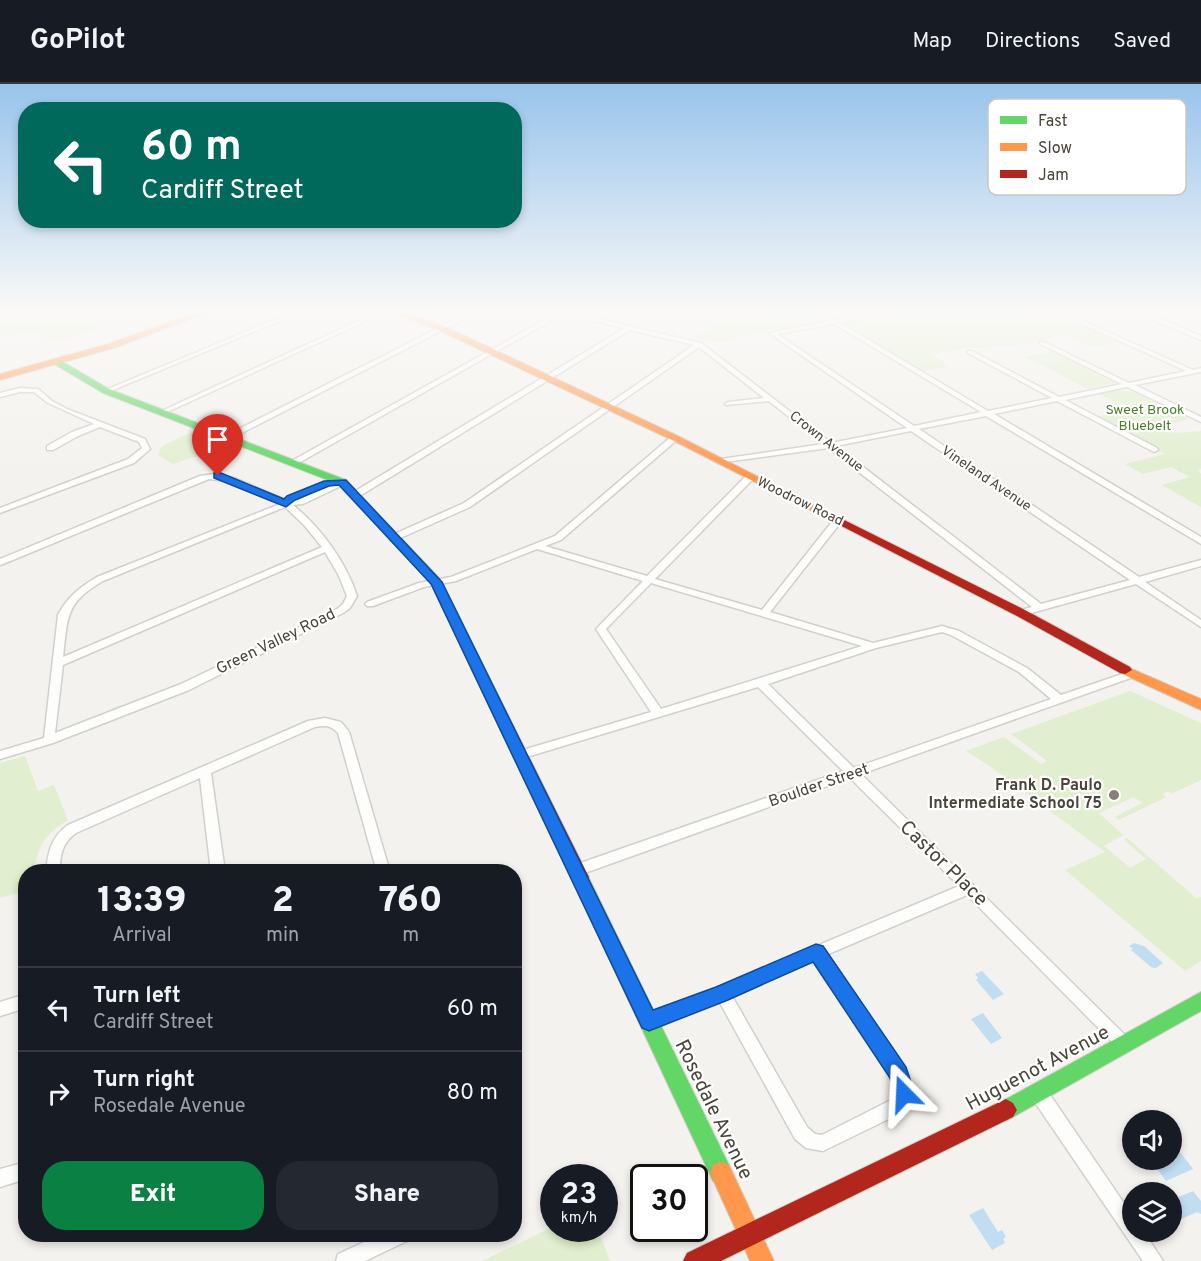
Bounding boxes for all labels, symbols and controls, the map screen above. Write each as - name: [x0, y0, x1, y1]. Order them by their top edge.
- text: GoPilot: [30, 23, 125, 59]
- text: Map: [912, 28, 952, 55]
- text: Directions: [985, 28, 1080, 55]
- text: Saved: [1113, 28, 1171, 55]
- legend: [988, 99, 1186, 195]
- text: Fast: [1038, 112, 1068, 132]
- text: 60 m: [141, 122, 242, 175]
- icon: left: [42, 126, 120, 204]
- text: Slow: [1038, 139, 1072, 159]
- text: Jam: [1038, 166, 1069, 186]
- text: Cardiff Street: [141, 174, 304, 208]
- park label: Sweet Brook Bluebelt: [1105, 402, 1185, 435]
- street label: Crown Avenue: [786, 408, 866, 476]
- pin: [192, 414, 243, 476]
- icon: arrive: [201, 423, 234, 456]
- street label: Vineland Avenue: [938, 443, 1034, 515]
- street label: Woodrow Road: [754, 474, 846, 530]
- street label: Green Valley Road: [213, 604, 339, 680]
- street label: Boulder Street: [766, 760, 872, 812]
- place label: Frank D. Paulo Intermediate School 75: [929, 776, 1102, 814]
- marker: Frank D. Paulo Intermediate School 75: [1107, 788, 1121, 802]
- street label: Castor Place: [893, 815, 993, 913]
- text: 13:39: [97, 879, 187, 925]
- text: 2: [272, 879, 294, 925]
- text: 760: [379, 879, 443, 925]
- text: Arrival: [112, 923, 172, 949]
- text: min: [266, 923, 299, 949]
- text: m: [402, 923, 419, 949]
- text: Turn left: [93, 983, 181, 1010]
- icon: left: [42, 993, 75, 1026]
- text: 60 m: [447, 996, 498, 1023]
- text: Cardiff Street: [93, 1010, 214, 1036]
- street label: Huguenot Avenue: [962, 1020, 1114, 1118]
- street label: Rosedale Avenue: [668, 1036, 758, 1184]
- position arrow: [872, 1062, 936, 1126]
- text: Turn right: [93, 1067, 195, 1094]
- icon: right: [42, 1077, 75, 1110]
- text: 80 m: [447, 1080, 498, 1107]
- text: Rosedale Avenue: [93, 1094, 246, 1120]
- map controls: [1122, 1110, 1182, 1242]
- button: sound: [1122, 1110, 1182, 1170]
- button: Exit: [42, 1161, 264, 1230]
- button: Share: [276, 1161, 498, 1230]
- speed limit sign: 30: [630, 1164, 708, 1242]
- text: 23: [561, 1177, 597, 1214]
- button: layers: [1122, 1182, 1182, 1242]
- text: km/h: [561, 1209, 597, 1228]

